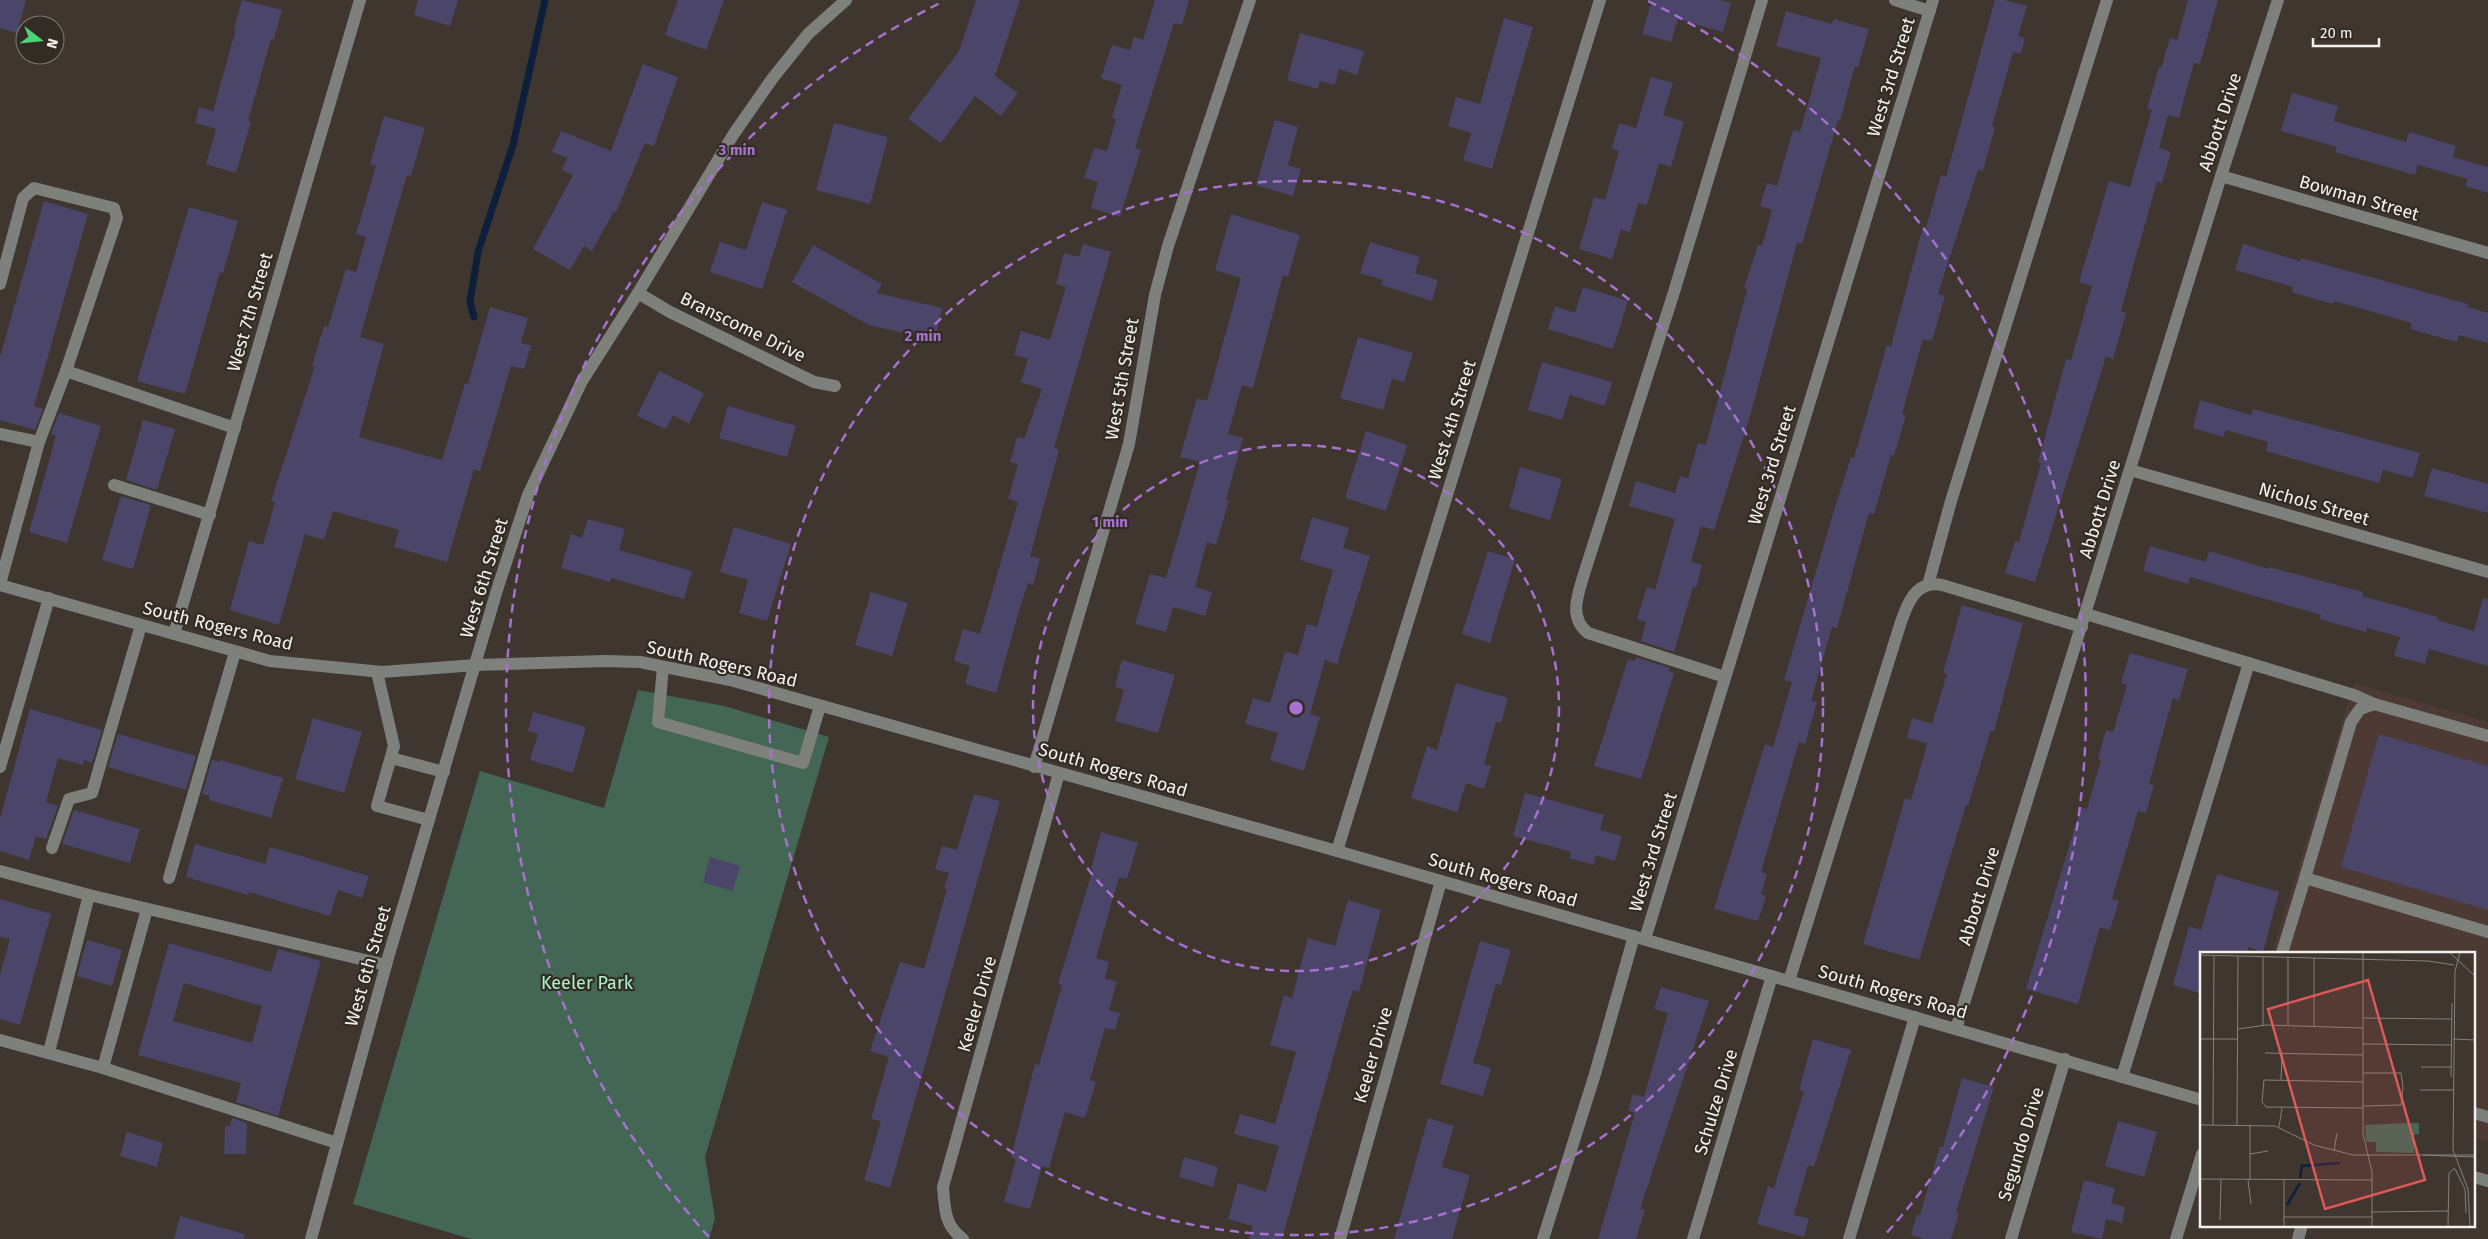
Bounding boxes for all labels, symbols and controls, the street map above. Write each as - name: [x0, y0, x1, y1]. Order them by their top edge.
- street label: West 3rd Street: [1862, 14, 1920, 139]
- north arrow: [15, 15, 65, 65]
- scale bar: [2313, 15, 2379, 47]
- text: 20 m: [2320, 24, 2353, 42]
- text: N: [43, 37, 61, 50]
- street label: Abbott Drive: [2194, 70, 2246, 174]
- text: 3 min: [718, 141, 755, 159]
- street label: Bowman Street: [2296, 170, 2422, 226]
- street label: West 7th Street: [222, 249, 278, 374]
- street label: Branscome Drive: [677, 287, 809, 367]
- street label: West 5th Street: [1100, 316, 1144, 442]
- text: 2 min: [905, 327, 941, 345]
- street label: West 4th Street: [1423, 357, 1481, 483]
- street label: West 3rd Street: [1743, 402, 1801, 527]
- street label: Abbott Drive: [2075, 457, 2125, 561]
- street label: Nichols Street: [2256, 478, 2372, 530]
- text: 1 min: [1092, 513, 1128, 531]
- street label: West 6th Street: [455, 515, 513, 641]
- street label: South Rogers Road: [141, 597, 295, 655]
- street label: South Rogers Road: [644, 636, 800, 692]
- centre of rings: [1287, 699, 1305, 717]
- street label: South Rogers Road: [1036, 738, 1190, 802]
- street label: West 3rd Street: [1624, 789, 1682, 914]
- street label: Abbott Drive: [1954, 844, 2004, 948]
- street label: South Rogers Road: [1426, 848, 1580, 912]
- street label: West 6th Street: [340, 903, 396, 1029]
- inset map: [2200, 952, 2476, 1226]
- street label: Keeler Drive: [953, 953, 1001, 1055]
- street label: South Rogers Road: [1816, 960, 1970, 1024]
- park label: Keeler Park: [541, 972, 634, 994]
- street label: Keeler Drive: [1349, 1004, 1397, 1106]
- street label: Schulze Drive: [1689, 1046, 1743, 1158]
- street label: Segundo Drive: [1993, 1084, 2049, 1204]

